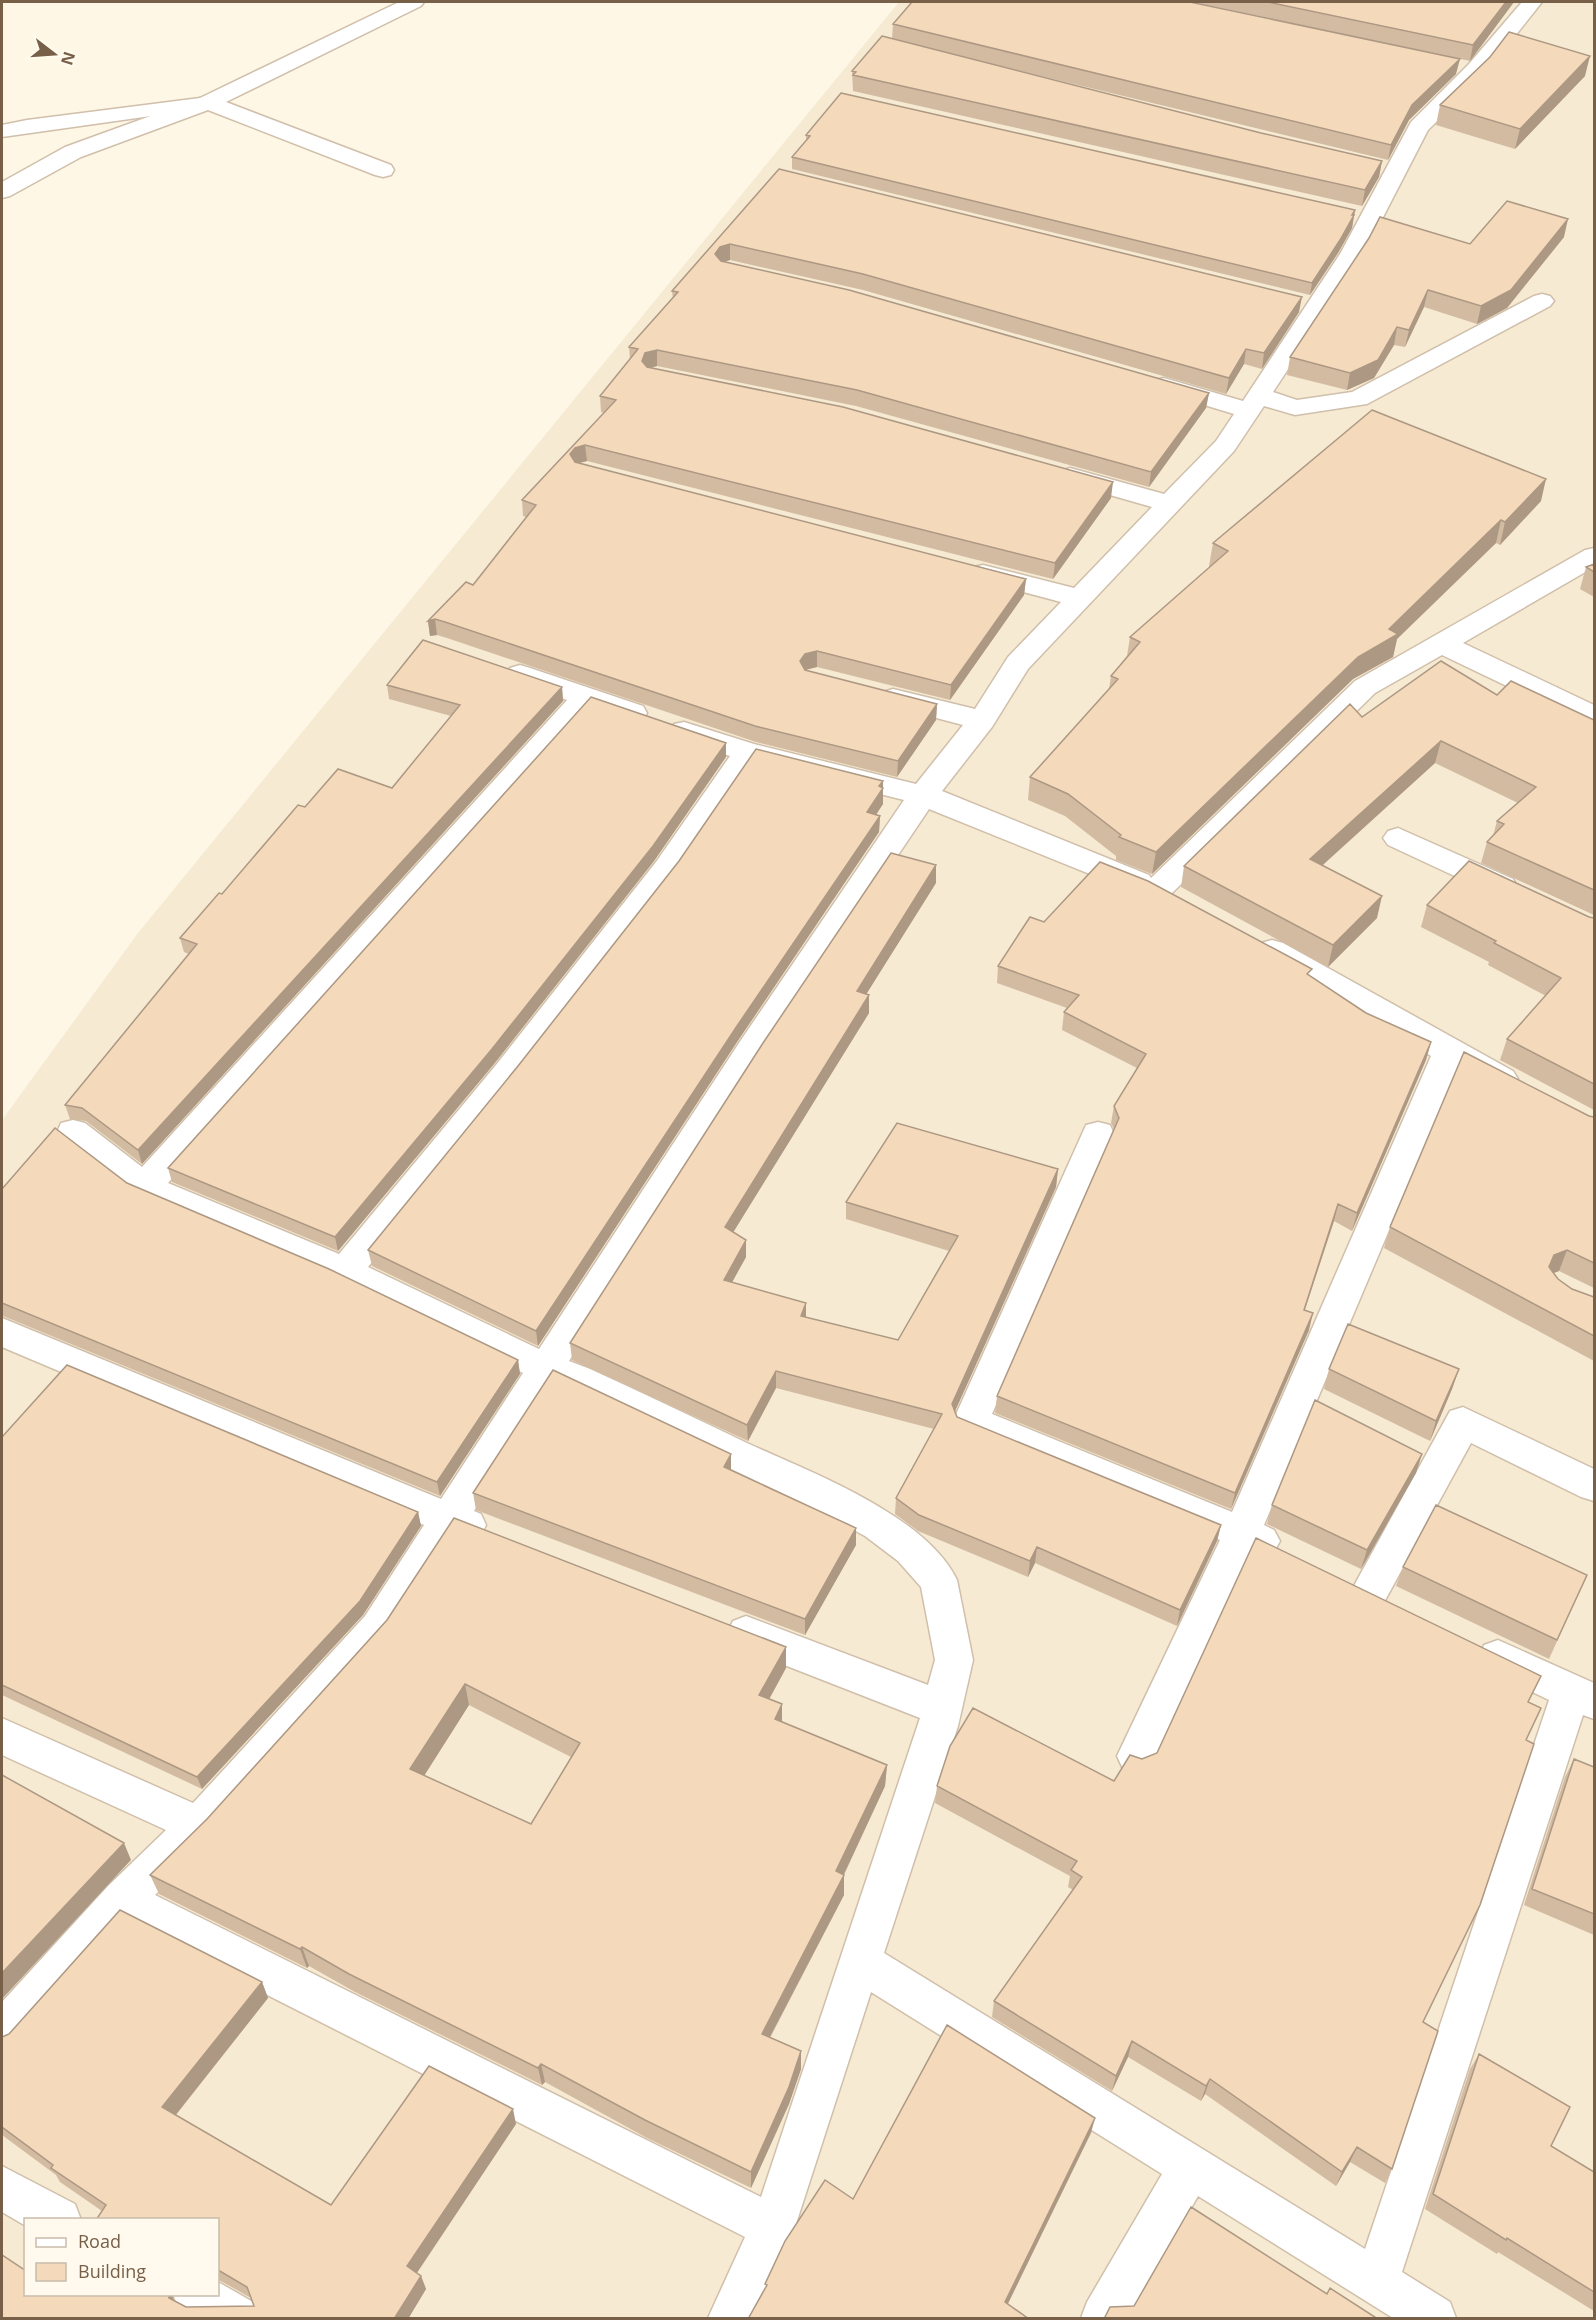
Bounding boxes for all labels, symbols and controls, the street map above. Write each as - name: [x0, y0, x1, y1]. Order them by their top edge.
- north arrow: [24, 24, 84, 84]
- text: N: [56, 49, 81, 68]
- legend: [24, 2218, 219, 2296]
- text: Road: [78, 2229, 121, 2253]
- text: Building: [78, 2259, 146, 2283]

